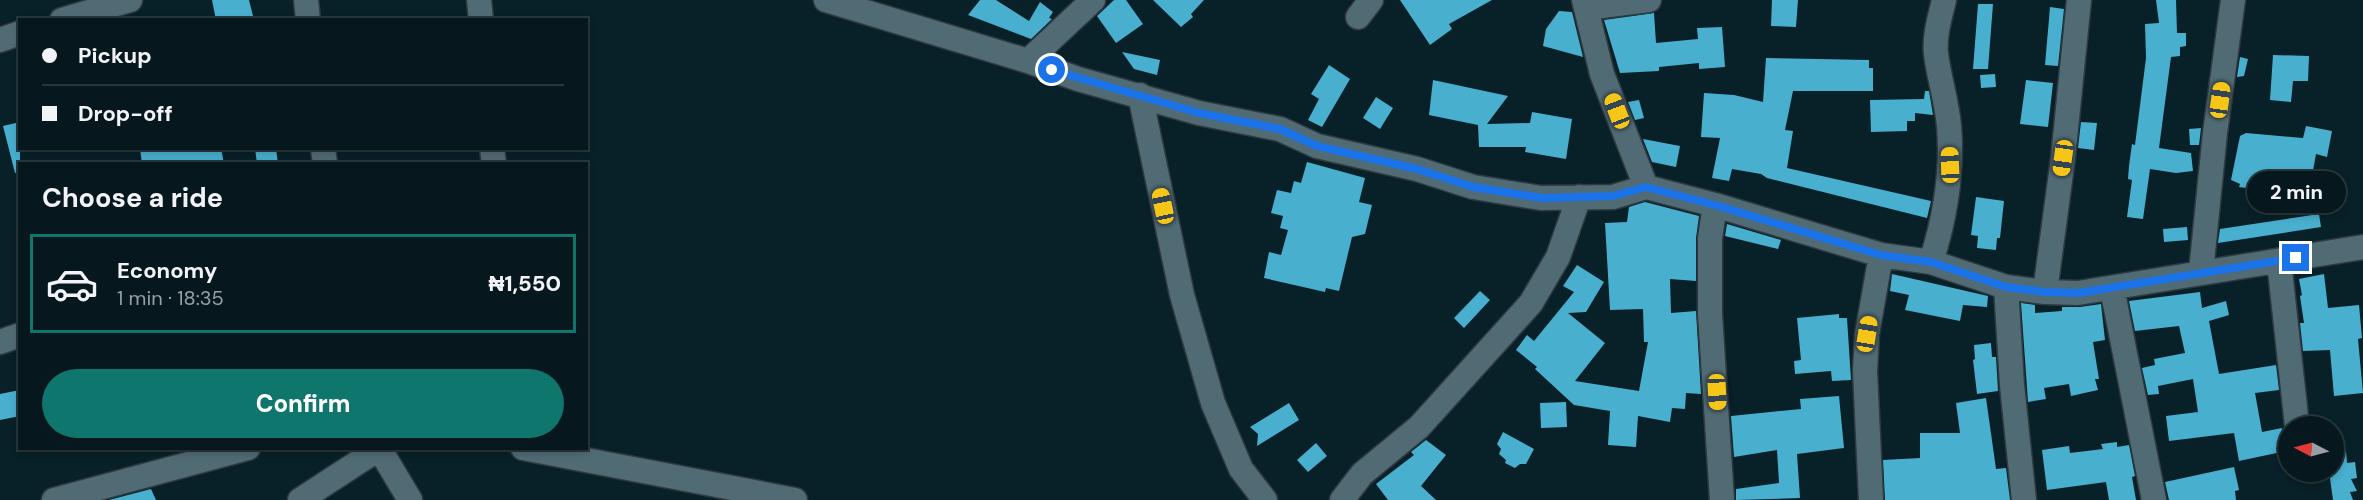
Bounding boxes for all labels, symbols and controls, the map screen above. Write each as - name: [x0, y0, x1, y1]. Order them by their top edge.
- text: Pickup: [78, 41, 152, 70]
- route start: [1038, 56, 1065, 83]
- car: [2209, 81, 2231, 119]
- car: [1602, 91, 1632, 131]
- text: Drop-off: [78, 99, 173, 128]
- car: [2052, 139, 2074, 177]
- car: [1940, 147, 1960, 183]
- callout: 2 min: [2246, 171, 2346, 213]
- text: 2 min: [2270, 179, 2323, 205]
- text: Choose a ride: [42, 180, 223, 215]
- car: [1150, 187, 1176, 225]
- route end: [2282, 244, 2309, 271]
- text: Economy: [117, 256, 217, 285]
- icon: car: [45, 257, 99, 311]
- text: ₦1,550: [489, 269, 561, 298]
- text: 1 min · 18:35: [117, 285, 224, 311]
- car: [1855, 315, 1879, 353]
- button: Confirm: [42, 369, 564, 438]
- car: [1707, 374, 1727, 410]
- north arrow: [2278, 416, 2344, 482]
- map controls: [2278, 416, 2344, 482]

